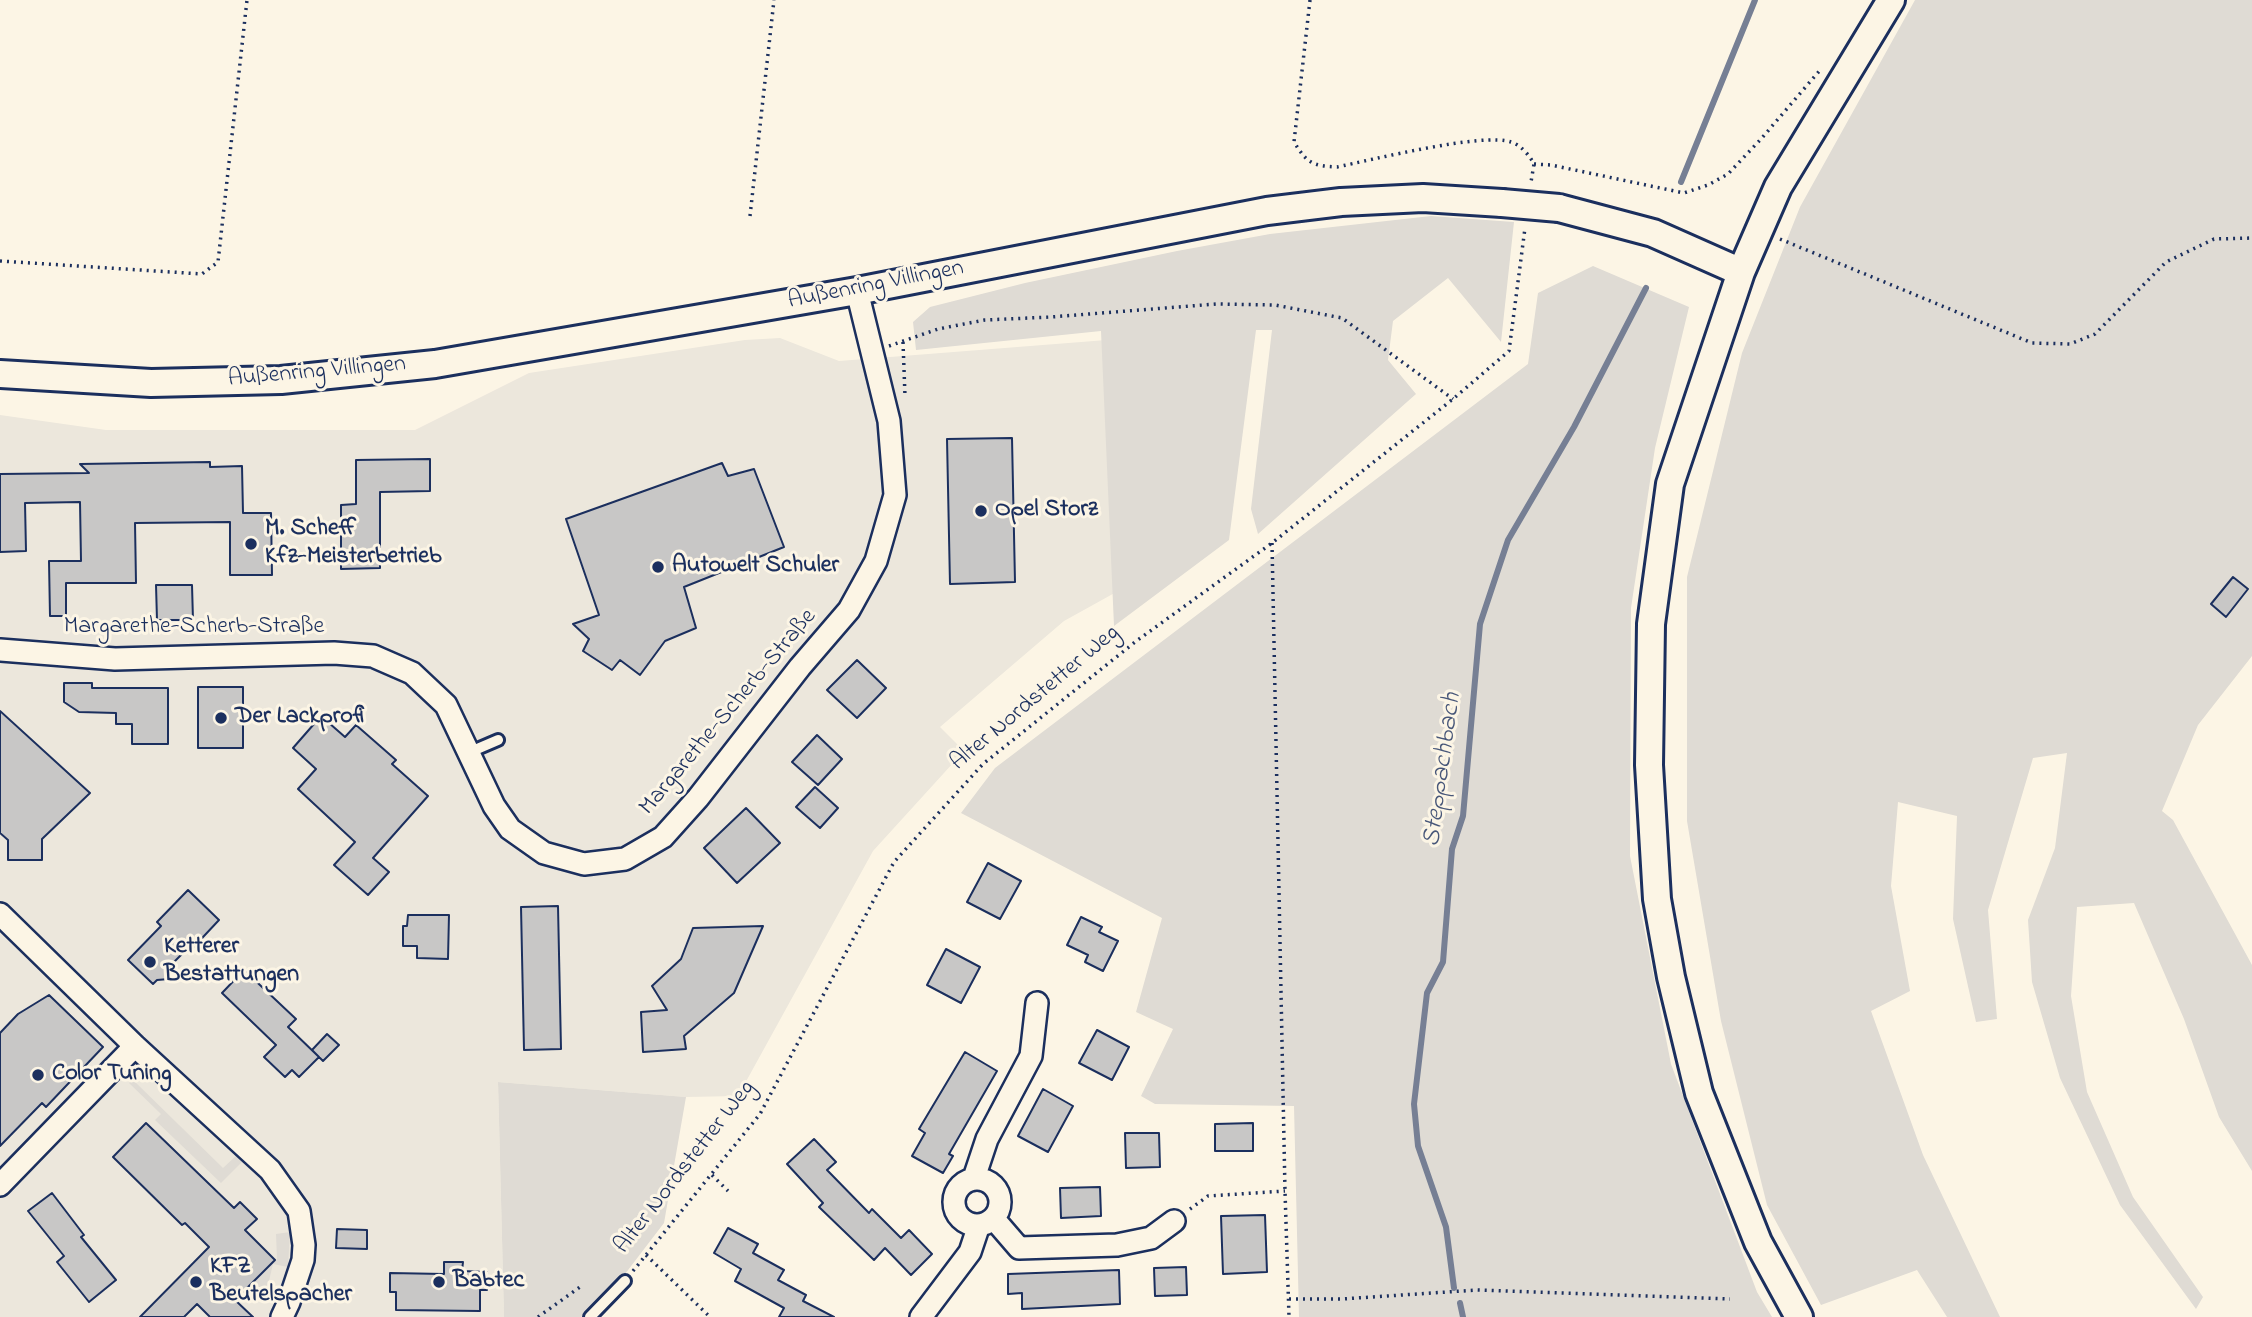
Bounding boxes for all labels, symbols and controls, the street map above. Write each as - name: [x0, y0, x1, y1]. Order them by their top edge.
- street label: Außenring Villingen: [786, 255, 966, 317]
- street label: Außenring Villingen: [227, 351, 407, 395]
- place label: Opel Storz: [995, 497, 1098, 525]
- marker: Opel Storz: [973, 503, 989, 519]
- place label: M. Scheff Kfz-Meisterbetrieb: [265, 516, 442, 572]
- marker: M. Scheff Kfz-Meisterbetrieb: [243, 536, 259, 552]
- place label: Autowelt Schuler: [672, 553, 839, 581]
- marker: Autowelt Schuler: [650, 559, 666, 575]
- street label: Margarethe-Scherb-Straße: [634, 604, 824, 822]
- street label: Margarethe-Scherb-Straße: [64, 614, 324, 642]
- street label: Alter Nordstetter Weg: [945, 620, 1127, 778]
- water label: Steppachbach: [1418, 691, 1470, 849]
- place label: Der Lackprofi: [235, 704, 368, 732]
- marker: Der Lackprofi: [213, 710, 229, 726]
- place label: Ketterer Bestattungen: [164, 934, 299, 990]
- marker: Ketterer Bestattungen: [142, 954, 158, 970]
- place label: Color Tuning: [52, 1061, 172, 1089]
- marker: Color Tuning: [30, 1067, 46, 1083]
- street label: Alter Nordstetter Weg: [609, 1076, 763, 1260]
- place label: KFZ Beutelspacher: [210, 1254, 352, 1310]
- place label: Babtec: [453, 1268, 524, 1296]
- marker: KFZ Beutelspacher: [188, 1274, 204, 1290]
- marker: Babtec: [431, 1274, 447, 1290]

